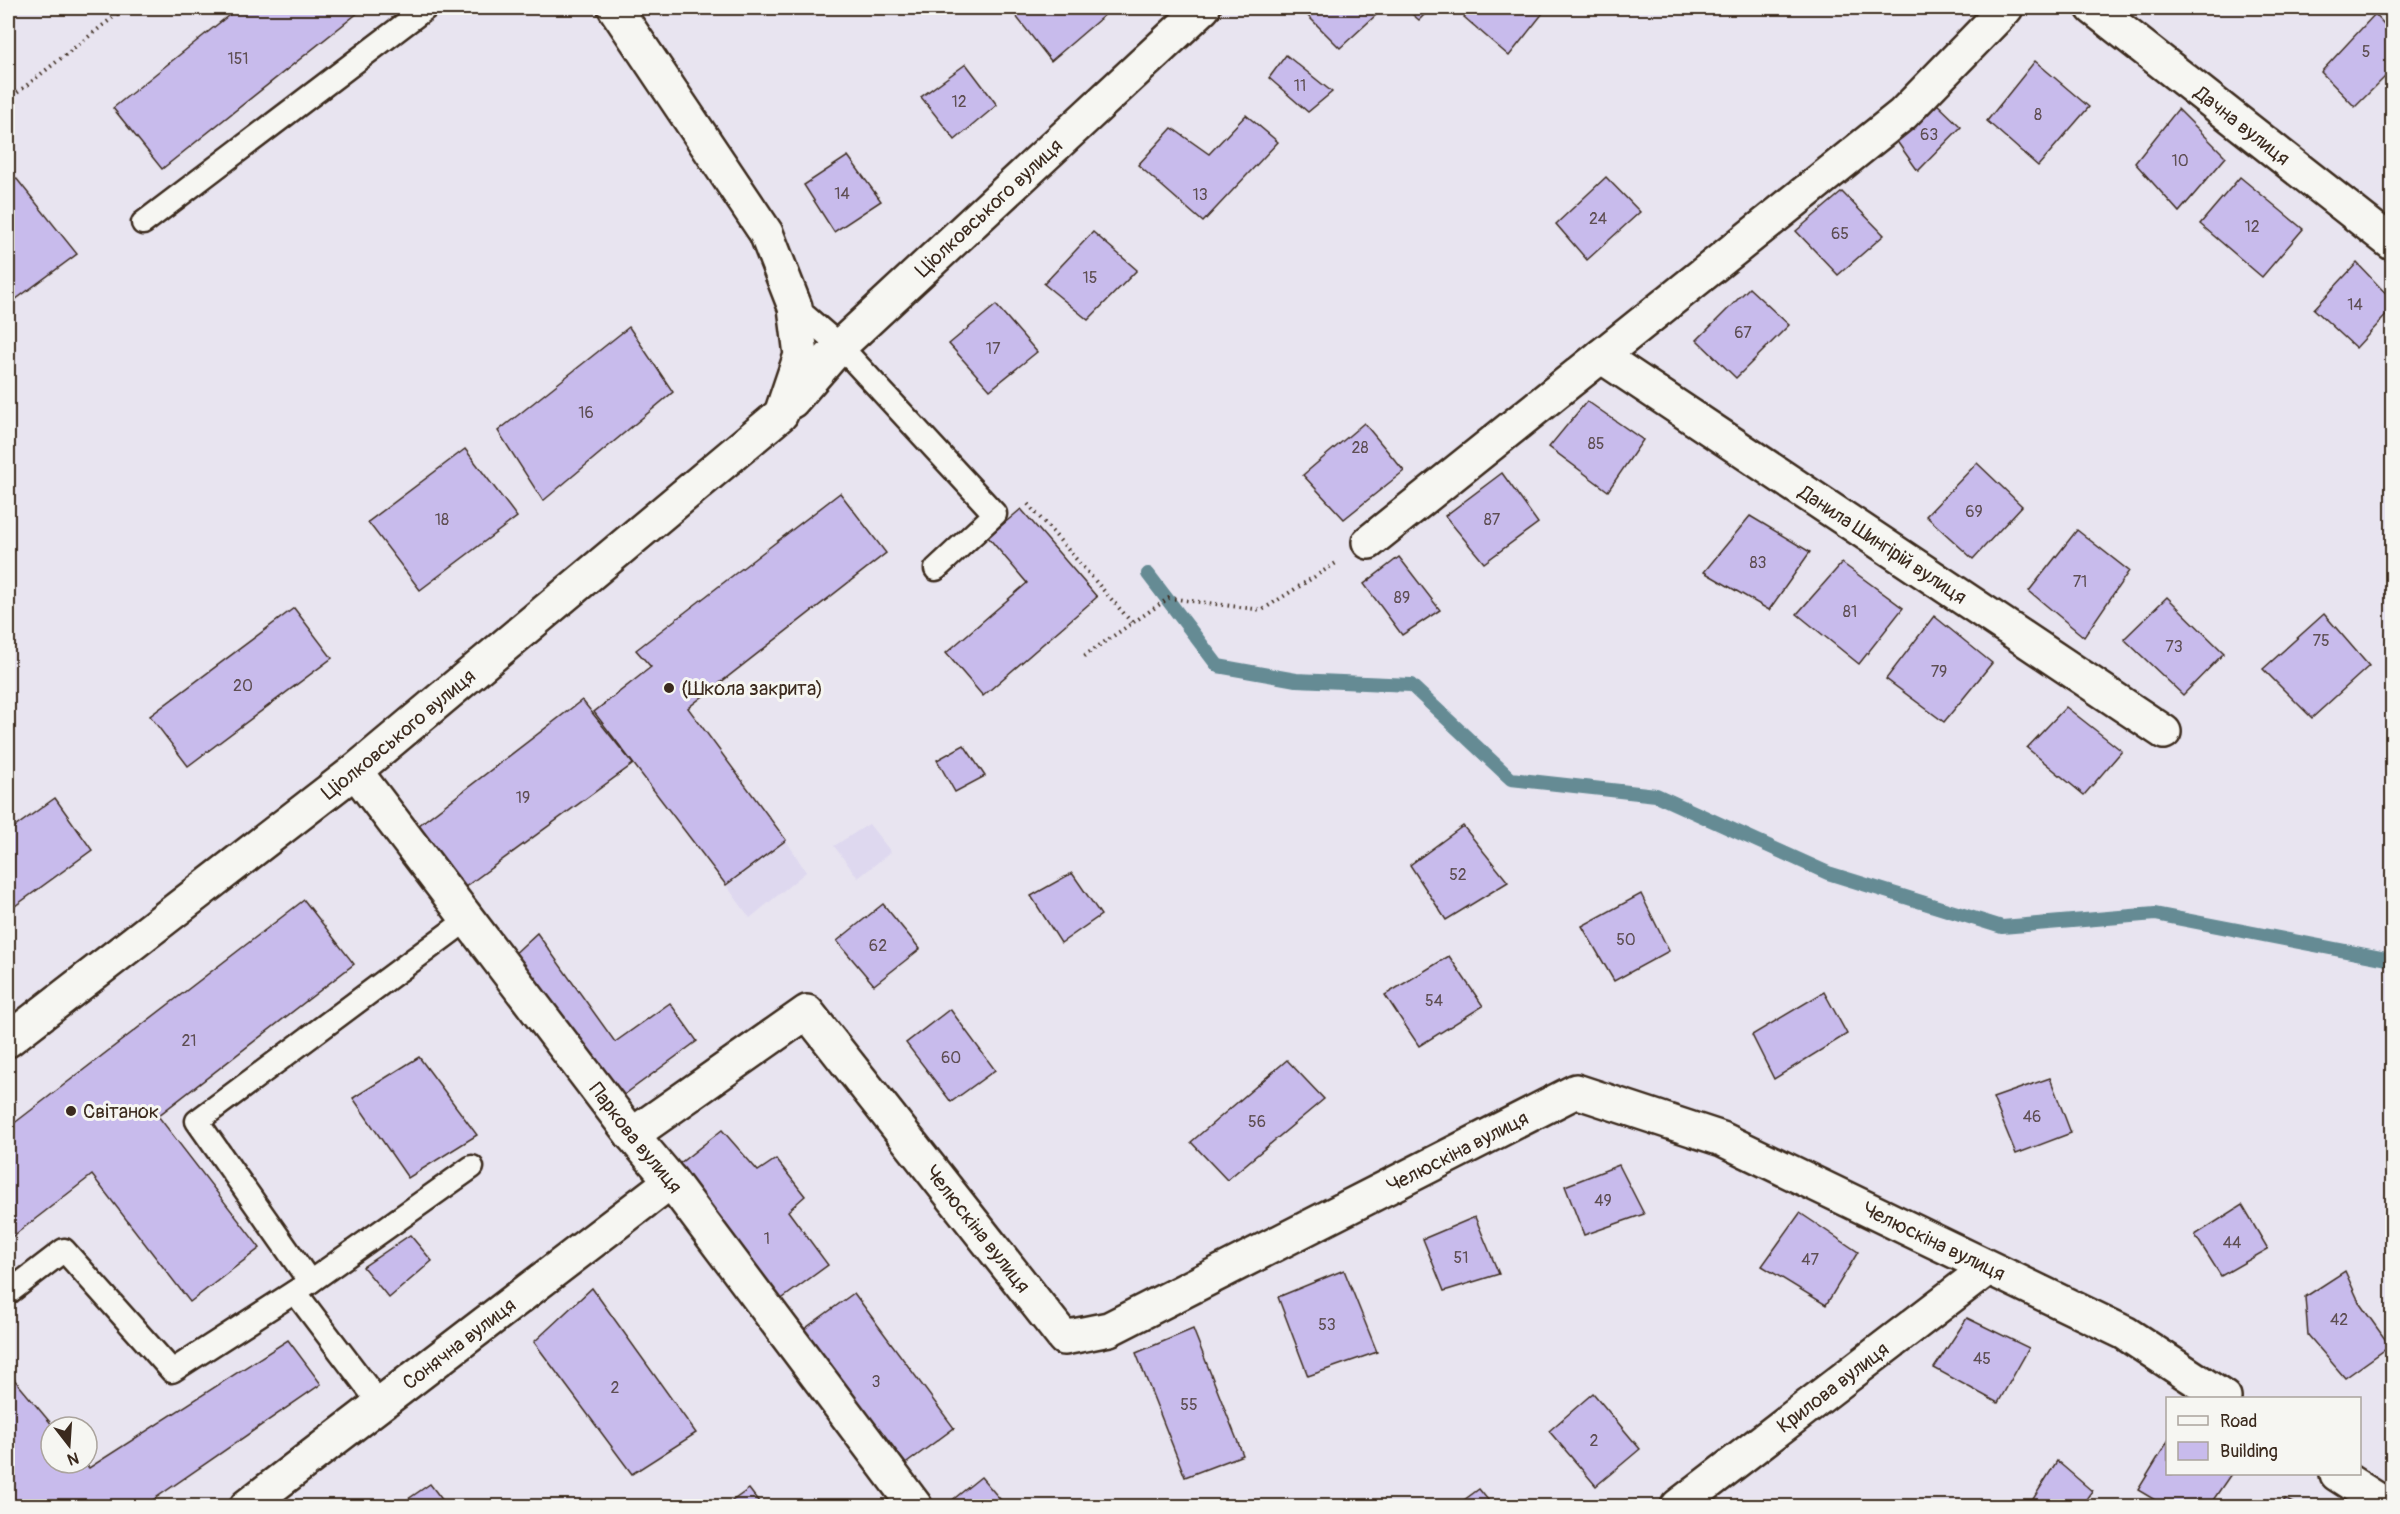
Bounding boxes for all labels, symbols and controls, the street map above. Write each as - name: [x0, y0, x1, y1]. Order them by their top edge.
- house number: 5: [2362, 42, 2370, 62]
- house number: 151: [227, 49, 249, 69]
- house number: 11: [1294, 76, 1306, 96]
- street label: Дачна вулиця: [2188, 80, 2295, 171]
- house number: 12: [951, 92, 967, 112]
- house number: 8: [2034, 105, 2042, 125]
- house number: 63: [1920, 125, 1938, 145]
- street label: Ціолковського вулиця: [910, 133, 1068, 283]
- house number: 10: [2171, 151, 2189, 171]
- house number: 14: [834, 184, 850, 204]
- house number: 13: [1192, 185, 1208, 205]
- house number: 24: [1589, 209, 1607, 229]
- house number: 12: [2244, 217, 2260, 237]
- house number: 65: [1831, 224, 1849, 244]
- house number: 15: [1083, 268, 1097, 288]
- house number: 14: [2347, 295, 2363, 315]
- house number: 67: [1734, 323, 1752, 343]
- house number: 17: [986, 339, 1001, 359]
- house number: 16: [578, 403, 594, 423]
- house number: 85: [1588, 434, 1604, 454]
- house number: 28: [1351, 438, 1369, 458]
- street label: Данила Шингірій вулиця: [1793, 479, 1971, 610]
- house number: 69: [1965, 502, 1983, 522]
- house number: 18: [435, 510, 449, 530]
- house number: 87: [1484, 510, 1501, 530]
- house number: 83: [1750, 553, 1767, 573]
- house number: 71: [2073, 572, 2087, 592]
- house number: 89: [1394, 588, 1410, 608]
- house number: 81: [1843, 602, 1857, 622]
- house number: 75: [2312, 631, 2330, 651]
- house number: 73: [2165, 637, 2183, 657]
- house number: 79: [1931, 662, 1947, 682]
- street label: Ціолковського вулиця: [317, 664, 481, 805]
- house number: 20: [233, 676, 253, 696]
- place label: (Школа закрита): [681, 676, 823, 701]
- marker: (Школа закрита): [662, 681, 676, 695]
- house number: 19: [516, 788, 530, 808]
- house number: 52: [1449, 865, 1467, 885]
- house number: 50: [1616, 930, 1636, 950]
- house number: 62: [869, 936, 887, 956]
- house number: 54: [1425, 991, 1443, 1011]
- house number: 21: [181, 1031, 197, 1051]
- house number: 60: [941, 1048, 961, 1068]
- street label: Паркова вулиця: [584, 1078, 688, 1198]
- place label: Світанок: [83, 1099, 159, 1124]
- marker: Світанок: [64, 1104, 78, 1118]
- street label: Челюскіна вулиця: [1383, 1105, 1533, 1198]
- house number: 46: [2023, 1107, 2041, 1127]
- house number: 56: [1248, 1112, 1266, 1132]
- street label: Челюскіна вулиця: [920, 1160, 1035, 1298]
- house number: 49: [1594, 1191, 1612, 1211]
- street label: Челюскіна вулиця: [1858, 1197, 2009, 1286]
- house number: 1: [764, 1229, 770, 1249]
- house number: 44: [2223, 1233, 2241, 1253]
- house number: 51: [1454, 1248, 1468, 1268]
- house number: 47: [1801, 1250, 1819, 1270]
- street label: Сонячна вулиця: [398, 1293, 521, 1395]
- house number: 42: [2330, 1310, 2348, 1330]
- house number: 53: [1318, 1315, 1336, 1335]
- street label: Крилова вулиця: [1772, 1337, 1894, 1438]
- house number: 45: [1973, 1349, 1991, 1369]
- house number: 3: [872, 1372, 881, 1392]
- house number: 2: [611, 1378, 620, 1398]
- house number: 55: [1180, 1395, 1198, 1415]
- legend: [2166, 1397, 2361, 1475]
- text: Road: [2220, 1410, 2257, 1433]
- north arrow: [39, 1415, 99, 1475]
- house number: 2: [1590, 1431, 1599, 1451]
- text: Building: [2220, 1440, 2278, 1463]
- text: N: [65, 1447, 81, 1470]

